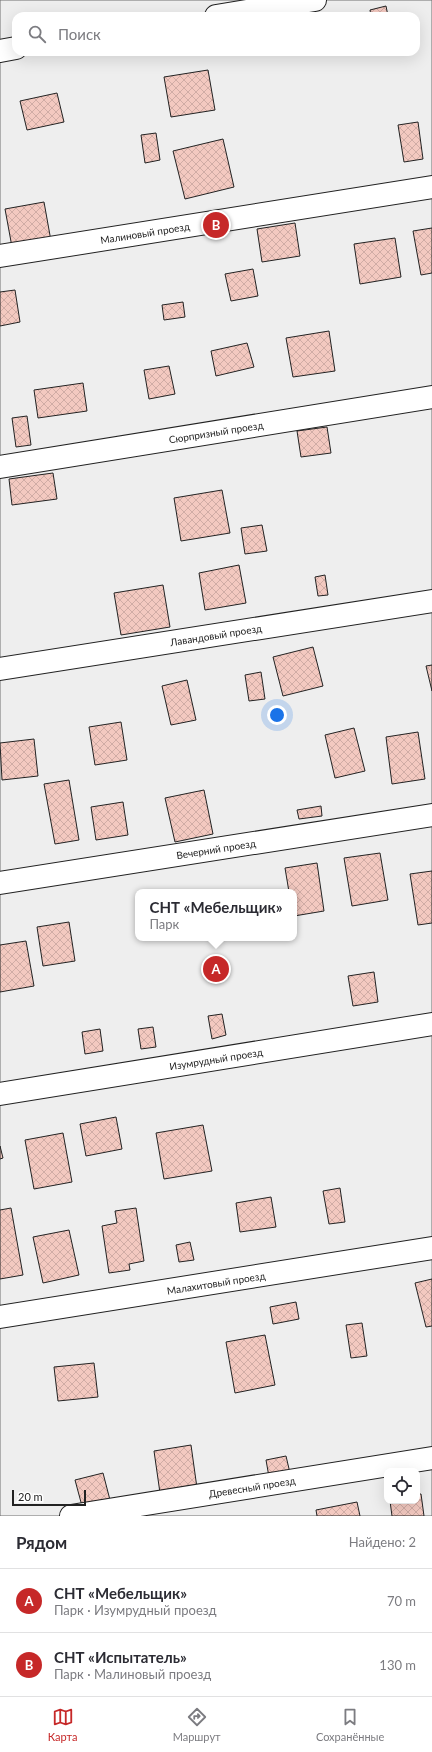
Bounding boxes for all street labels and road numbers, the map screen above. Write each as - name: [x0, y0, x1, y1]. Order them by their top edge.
- street label: Малиновый проезд: [99, 220, 191, 246]
- street label: Сюрпризный проезд: [168, 419, 264, 445]
- street label: Лавандовый проезд: [168, 622, 263, 648]
- street label: Вечерний проезд: [175, 837, 257, 861]
- street label: Изумрудный проезд: [168, 1046, 264, 1072]
- street label: Малахитовый проезд: [166, 1269, 266, 1297]
- street label: Древесный проезд: [208, 1474, 296, 1500]

